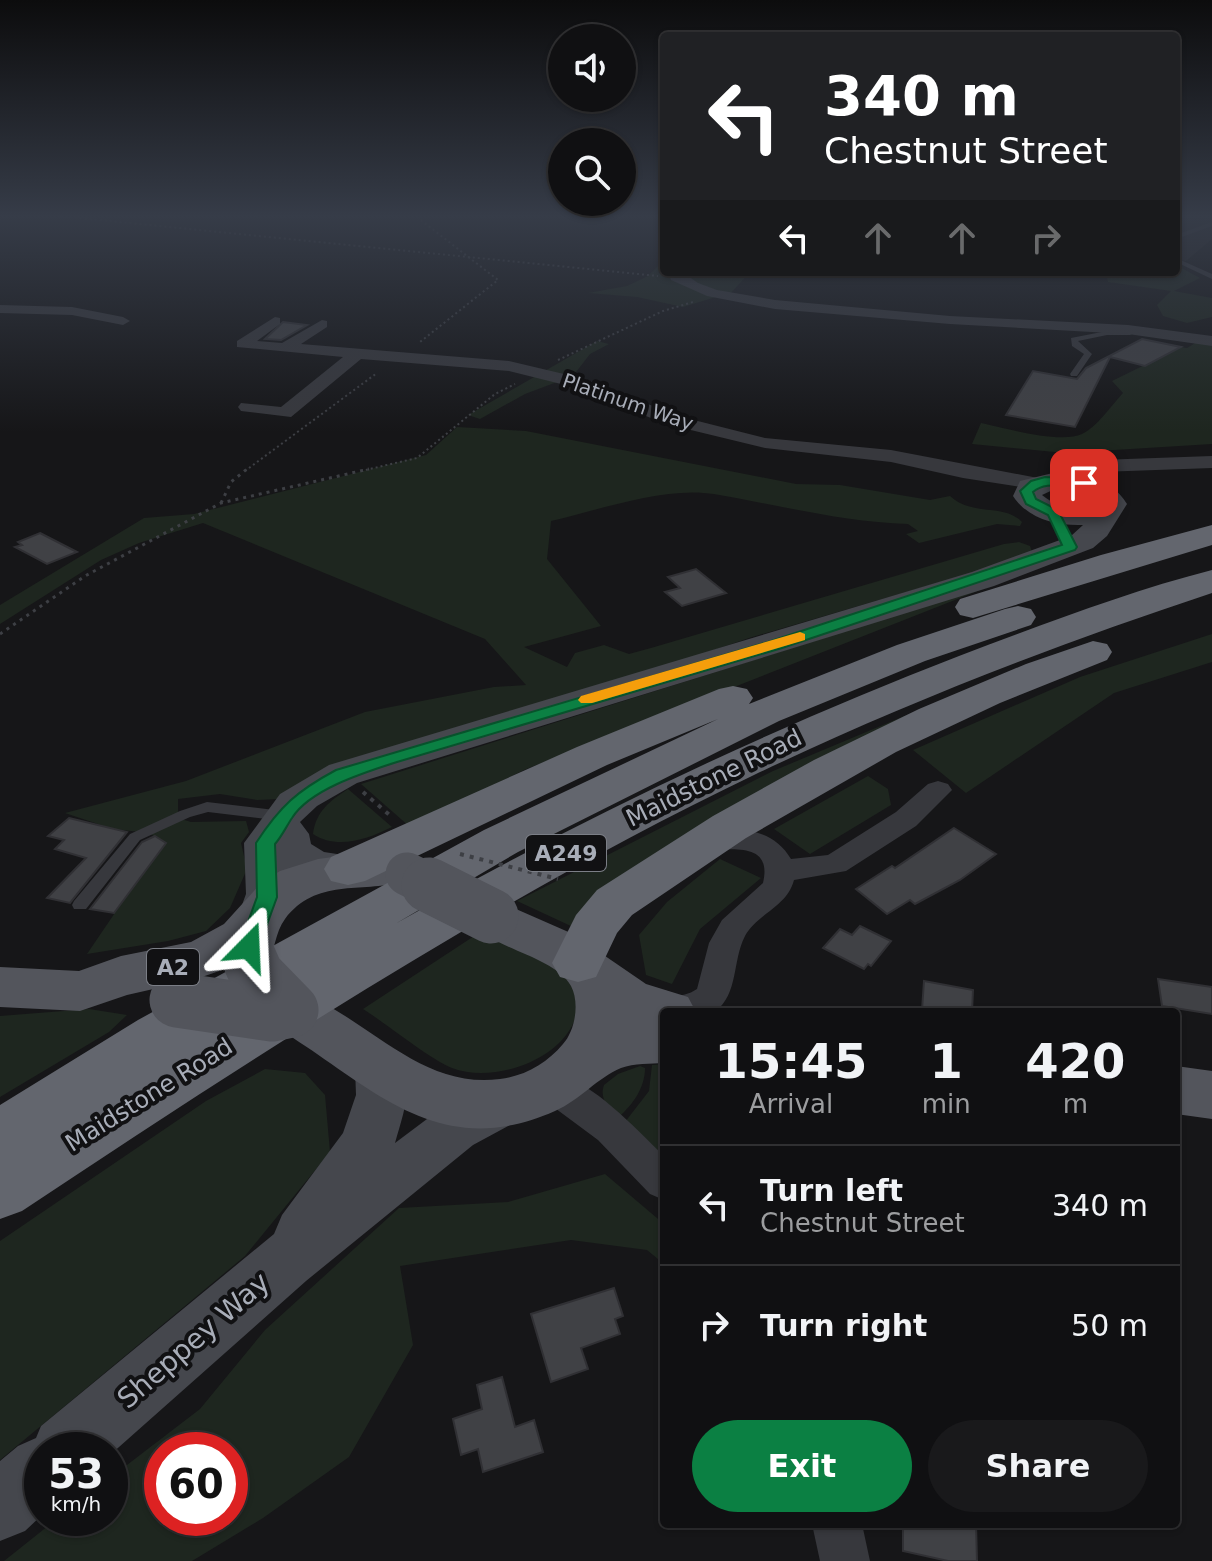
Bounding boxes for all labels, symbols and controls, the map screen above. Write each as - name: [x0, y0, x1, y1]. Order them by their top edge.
- map controls: [548, 24, 636, 216]
- button: sound: [548, 24, 636, 112]
- text: 340 m: [824, 63, 1019, 128]
- icon: left: [692, 64, 796, 168]
- button: search: [548, 128, 636, 216]
- text: Chestnut Street: [824, 130, 1108, 171]
- icon: left: [772, 216, 816, 260]
- icon: ahead: [856, 216, 900, 260]
- icon: ahead: [940, 216, 984, 260]
- icon: right: [1024, 216, 1068, 260]
- street label: Platinum Way: [559, 368, 697, 436]
- pin: [1050, 449, 1118, 517]
- icon: arrive: [1062, 461, 1106, 505]
- street label: Maidstone Road: [622, 723, 806, 833]
- road number: A249: [526, 835, 606, 871]
- position arrow: [207, 905, 291, 989]
- road number: A2: [147, 949, 199, 985]
- street label: Maidstone Road: [60, 1032, 238, 1158]
- text: 15:45: [714, 1033, 867, 1089]
- text: 1: [930, 1033, 963, 1089]
- text: 420: [1025, 1033, 1125, 1089]
- text: Arrival: [749, 1089, 833, 1119]
- text: min: [922, 1089, 971, 1119]
- text: m: [1063, 1089, 1088, 1119]
- text: Turn left: [760, 1173, 903, 1208]
- icon: left: [692, 1183, 736, 1227]
- text: 340 m: [1052, 1188, 1148, 1223]
- text: Chestnut Street: [760, 1208, 965, 1238]
- street label: Sheppey Way: [111, 1265, 276, 1415]
- icon: right: [692, 1303, 736, 1347]
- text: Turn right: [760, 1308, 927, 1343]
- text: 50 m: [1071, 1308, 1148, 1343]
- button: Exit: [692, 1420, 912, 1512]
- button: Share: [928, 1420, 1148, 1512]
- speed limit sign: 60: [144, 1432, 248, 1536]
- text: 53: [48, 1451, 104, 1497]
- text: km/h: [51, 1492, 101, 1516]

